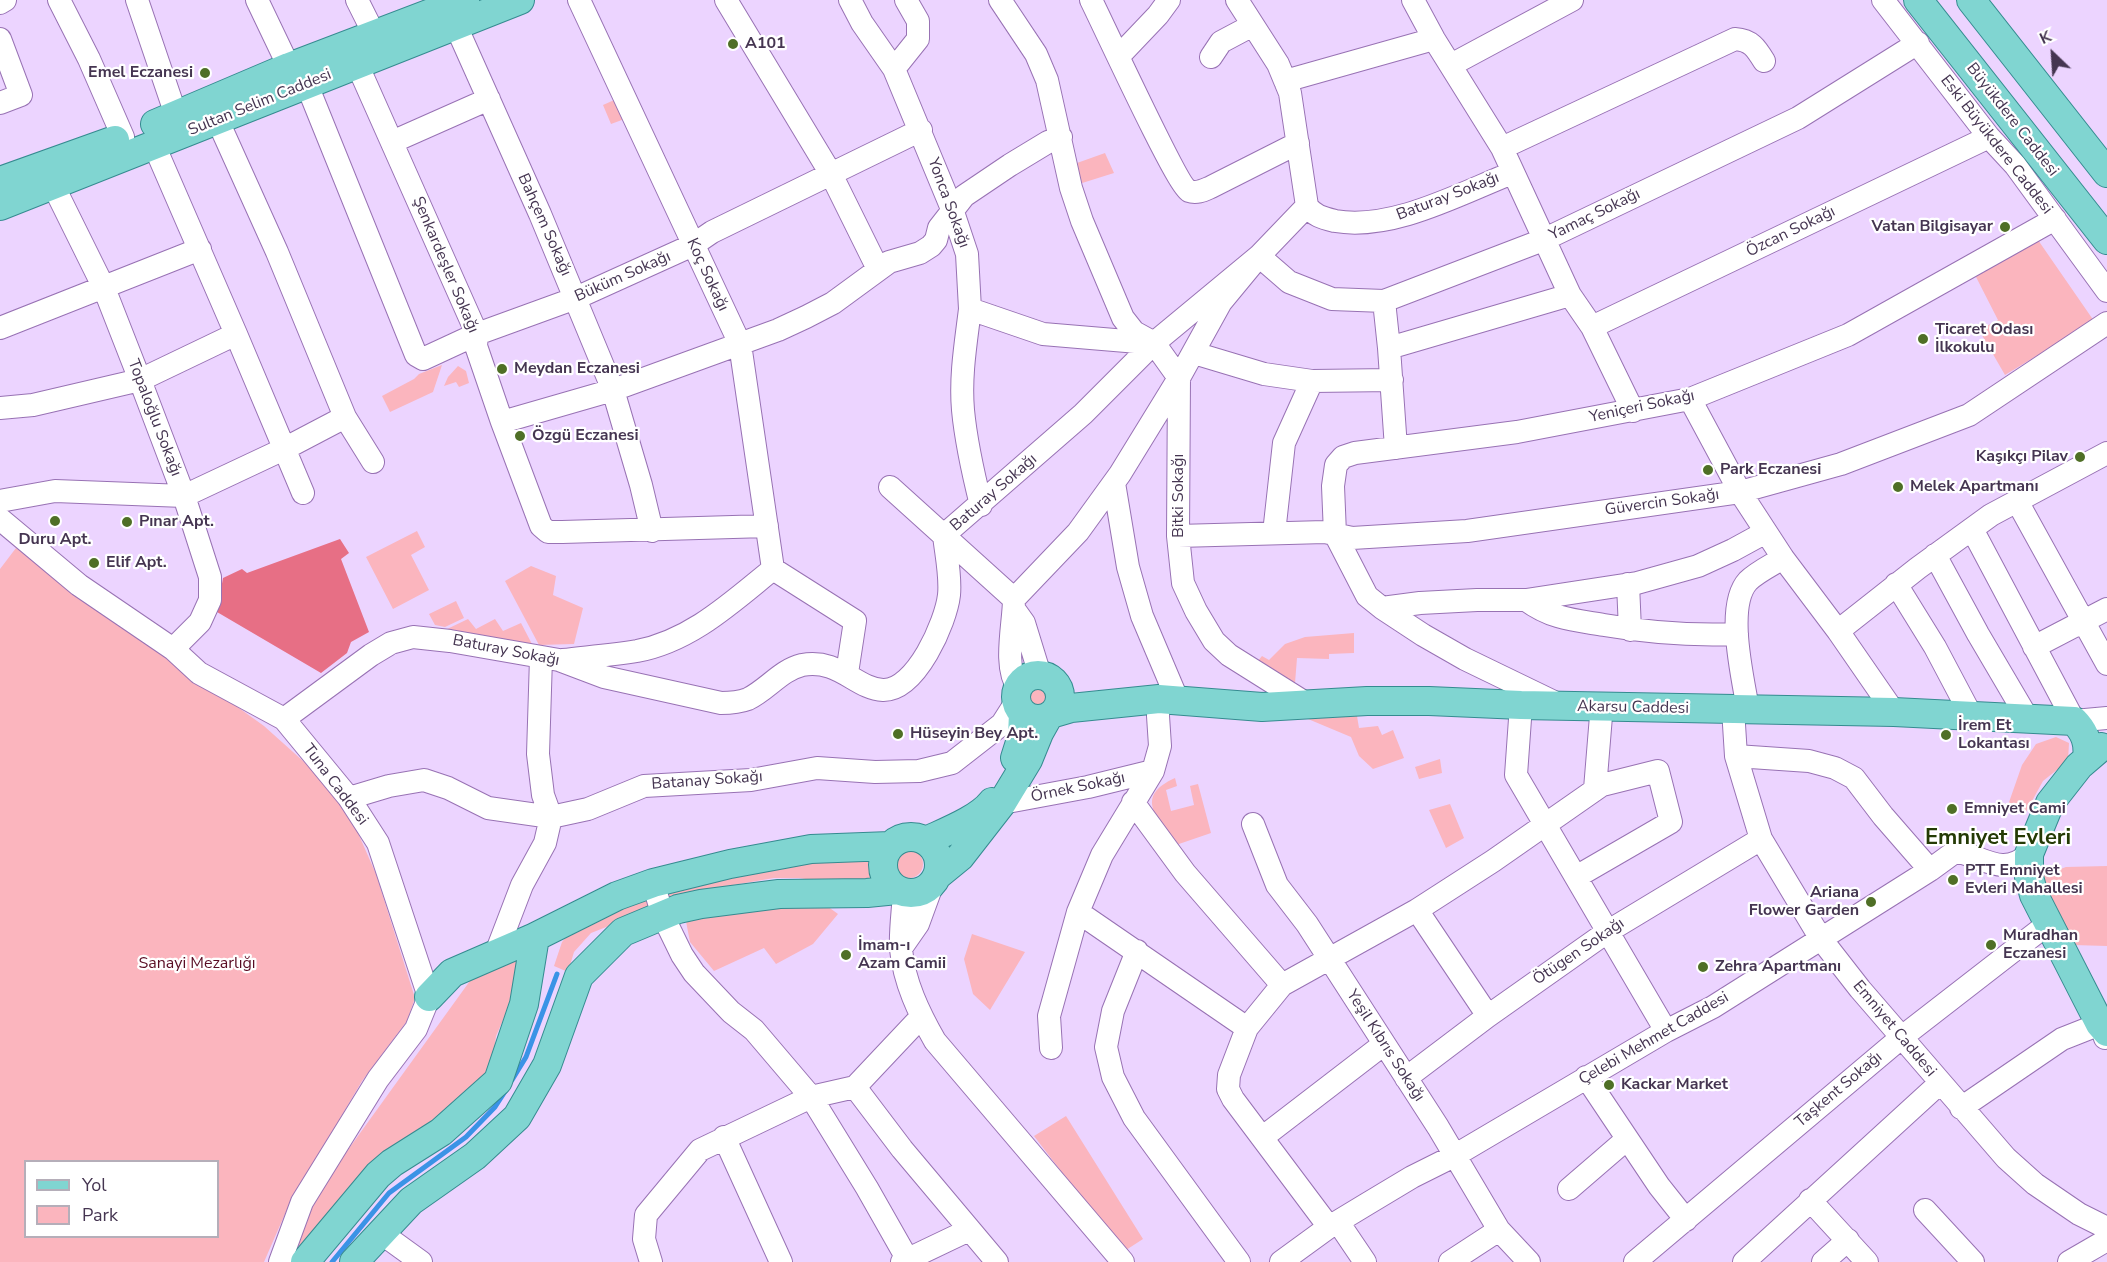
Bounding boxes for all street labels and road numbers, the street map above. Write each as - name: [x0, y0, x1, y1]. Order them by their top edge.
- street label: Büyükdere Caddesi: [1962, 60, 2062, 180]
- street label: Sultan Selim Caddesi: [186, 65, 334, 141]
- street label: Eski Büyükdere Caddesi: [1936, 72, 2056, 218]
- street label: Yonca Sokağı: [923, 155, 973, 251]
- street label: Baturay Sokağı: [1394, 169, 1502, 225]
- street label: Bahçem Sokağı: [513, 171, 575, 279]
- street label: Yamaç Sokağı: [1546, 185, 1644, 245]
- street label: Şenkardeşler Sokağı: [408, 194, 482, 336]
- street label: Özcan Sokağı: [1743, 202, 1839, 262]
- street label: Koç Sokağı: [682, 235, 732, 315]
- street label: Büküm Sokağı: [572, 247, 674, 307]
- street label: Topaloğlu Sokağı: [123, 357, 185, 479]
- street label: Yeniçeri Sokağı: [1588, 386, 1696, 428]
- street label: Baturay Sokağı: [947, 450, 1041, 536]
- street label: Bitki Sokağı: [1169, 454, 1189, 538]
- street label: Güvercin Sokağı: [1604, 485, 1720, 521]
- street label: Baturay Sokağı: [451, 631, 561, 671]
- street label: Akarsu Caddesi: [1577, 697, 1689, 719]
- street label: Tuna Caddesi: [298, 741, 372, 829]
- street label: Batanay Sokağı: [651, 768, 763, 794]
- street label: Örnek Sokağı: [1029, 769, 1127, 807]
- street label: Ötügen Sokağı: [1530, 914, 1628, 990]
- street label: Emniyet Caddesi: [1848, 977, 1940, 1081]
- street label: Yeşil Kıbrıs Sokağı: [1342, 986, 1428, 1106]
- street label: Çelebi Mehmet Caddesi: [1576, 988, 1732, 1090]
- street label: Taşkent Sokağı: [1791, 1048, 1887, 1132]

